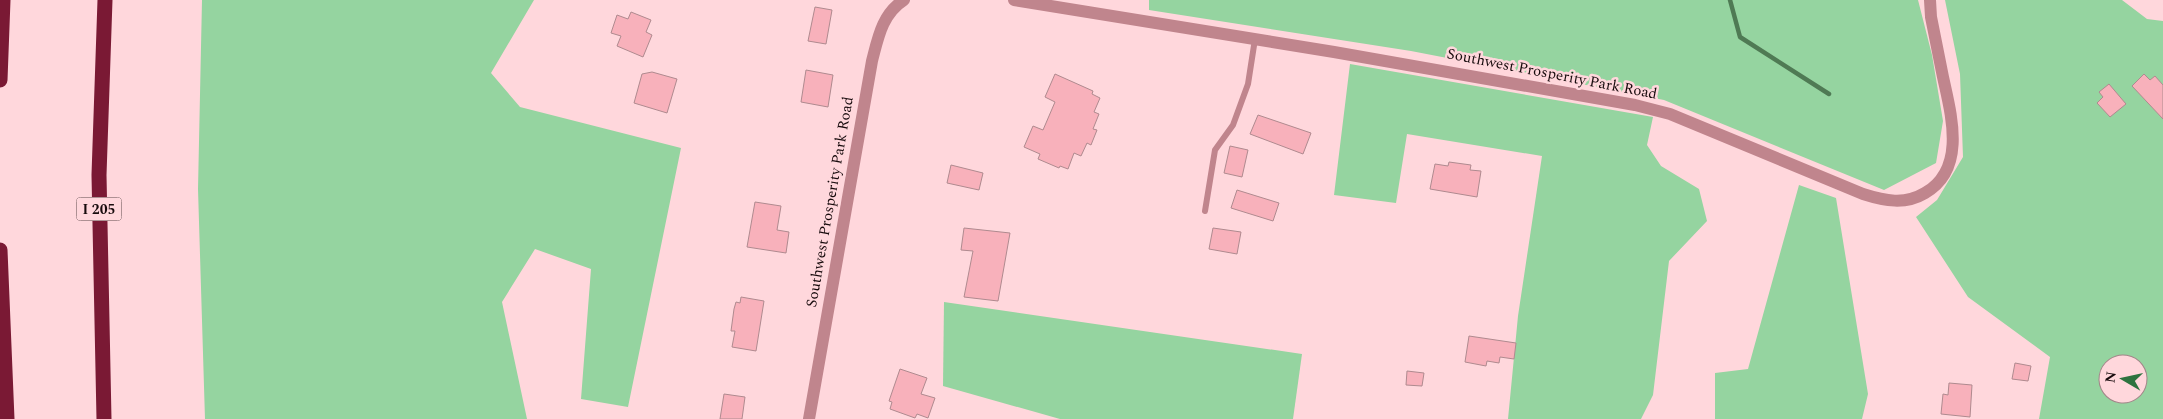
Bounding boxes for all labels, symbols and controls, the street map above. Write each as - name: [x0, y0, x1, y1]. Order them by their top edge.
- street label: Southwest Prosperity Park Road: [1445, 42, 1659, 106]
- street label: Southwest Prosperity Park Road: [800, 95, 860, 309]
- road number: I 205: [76, 198, 122, 220]
- north arrow: [2098, 354, 2148, 404]
- text: N: [2099, 370, 2122, 384]

